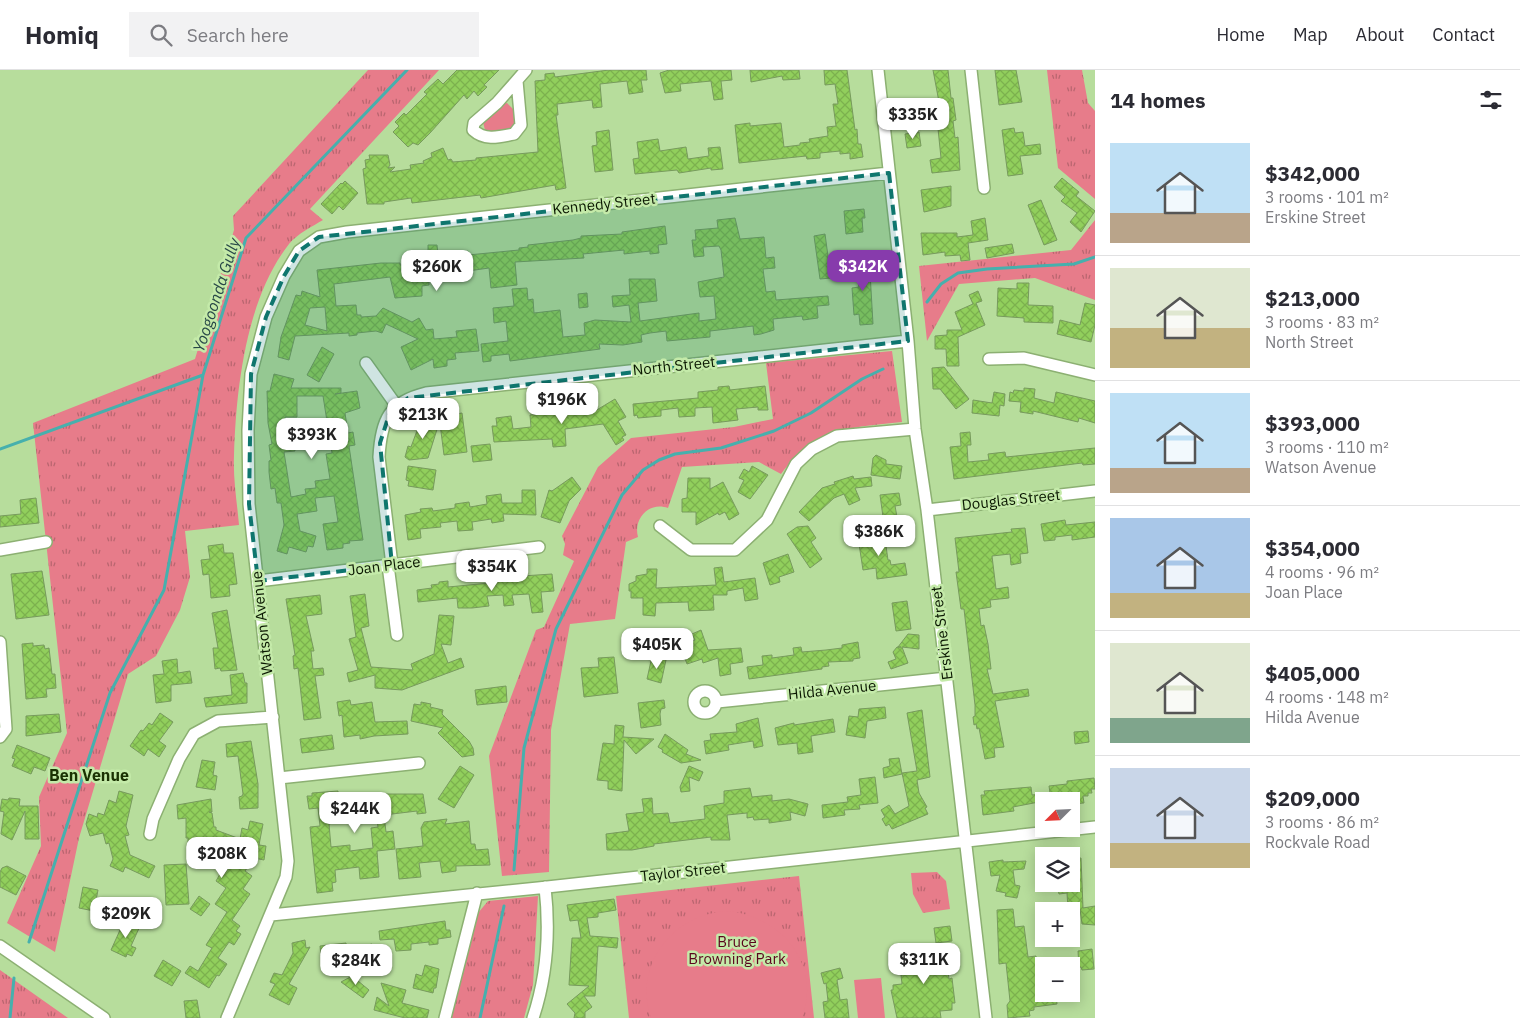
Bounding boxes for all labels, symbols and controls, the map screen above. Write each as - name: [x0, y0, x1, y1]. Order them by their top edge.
- search box: [129, 12, 479, 57]
- text: Homiq: [25, 19, 99, 51]
- icon: search: [147, 21, 175, 49]
- text: Search here: [187, 23, 289, 47]
- text: Home: [1217, 23, 1265, 46]
- text: Map: [1293, 23, 1328, 46]
- text: About: [1356, 23, 1404, 46]
- text: Contact: [1432, 23, 1495, 46]
- text: 14 homes: [1110, 86, 1206, 114]
- icon: filters: [1477, 86, 1505, 114]
- pin: $335K: [878, 98, 948, 140]
- text: $335K: [888, 104, 938, 124]
- text: $342,000: [1265, 159, 1360, 187]
- icon: home: [1150, 163, 1210, 223]
- text: 3 rooms · 101 m²: [1265, 187, 1389, 207]
- street label: Kennedy Street: [551, 189, 656, 218]
- text: Erskine Street: [1265, 207, 1366, 227]
- water label: Yoogoonda Gully: [188, 234, 244, 355]
- pin: $260K: [402, 250, 472, 292]
- pin: $342K: [828, 250, 898, 292]
- text: $260K: [412, 256, 462, 276]
- text: $342K: [838, 256, 888, 276]
- text: $213,000: [1265, 284, 1360, 312]
- icon: home: [1150, 288, 1210, 348]
- text: 3 rooms · 83 m²: [1265, 312, 1379, 332]
- text: North Street: [1265, 332, 1354, 352]
- street label: North Street: [632, 352, 716, 379]
- pin: $196K: [527, 382, 597, 425]
- text: $196K: [537, 389, 587, 409]
- pin: $213K: [388, 398, 458, 440]
- text: $213K: [398, 404, 448, 424]
- text: $393,000: [1265, 409, 1360, 437]
- icon: home: [1150, 413, 1210, 473]
- pin: $393K: [277, 418, 347, 460]
- text: $393K: [287, 424, 337, 444]
- text: 3 rooms · 110 m²: [1265, 437, 1389, 457]
- text: Watson Avenue: [1265, 457, 1376, 477]
- street label: Douglas Street: [961, 485, 1061, 514]
- pin: $386K: [844, 514, 914, 557]
- text: $386K: [854, 521, 904, 541]
- text: $354,000: [1265, 534, 1360, 562]
- icon: home: [1150, 538, 1210, 598]
- pin: $354K: [457, 550, 527, 592]
- street label: Joan Place: [347, 552, 421, 579]
- text: $354K: [467, 556, 517, 576]
- text: 4 rooms · 96 m²: [1265, 562, 1379, 582]
- street label: Watson Avenue: [247, 570, 276, 676]
- text: Joan Place: [1265, 582, 1343, 602]
- street label: Erskine Street: [926, 585, 957, 681]
- pin: $405K: [622, 628, 692, 670]
- text: $405K: [632, 634, 682, 654]
- text: $405,000: [1265, 659, 1360, 687]
- icon: home: [1150, 663, 1210, 723]
- street label: Hilda Avenue: [787, 675, 877, 704]
- text: 4 rooms · 148 m²: [1265, 687, 1389, 707]
- text: Hilda Avenue: [1265, 707, 1360, 727]
- district label: Ben Venue: [49, 765, 129, 785]
- text: $209,000: [1265, 784, 1360, 812]
- icon: home: [1150, 788, 1210, 848]
- pin: $244K: [320, 792, 390, 834]
- north arrow: [1035, 792, 1080, 838]
- map controls: [1035, 792, 1080, 1002]
- text: $244K: [330, 798, 380, 818]
- text: 3 rooms · 86 m²: [1265, 812, 1379, 832]
- text: Rockvale Road: [1265, 832, 1370, 852]
- pin: $208K: [187, 836, 257, 879]
- text: $208K: [197, 843, 247, 863]
- button: layers: [1035, 847, 1080, 892]
- street label: Taylor Street: [639, 858, 727, 885]
- pin: $209K: [91, 896, 161, 939]
- button: +: [1035, 902, 1080, 947]
- text: $209K: [101, 903, 151, 923]
- park label: Bruce Browning Park: [688, 932, 786, 968]
- pin: $311K: [889, 942, 959, 985]
- pin: $284K: [321, 944, 391, 986]
- text: $311K: [899, 949, 949, 969]
- text: $284K: [331, 950, 381, 970]
- button: −: [1035, 957, 1080, 1002]

